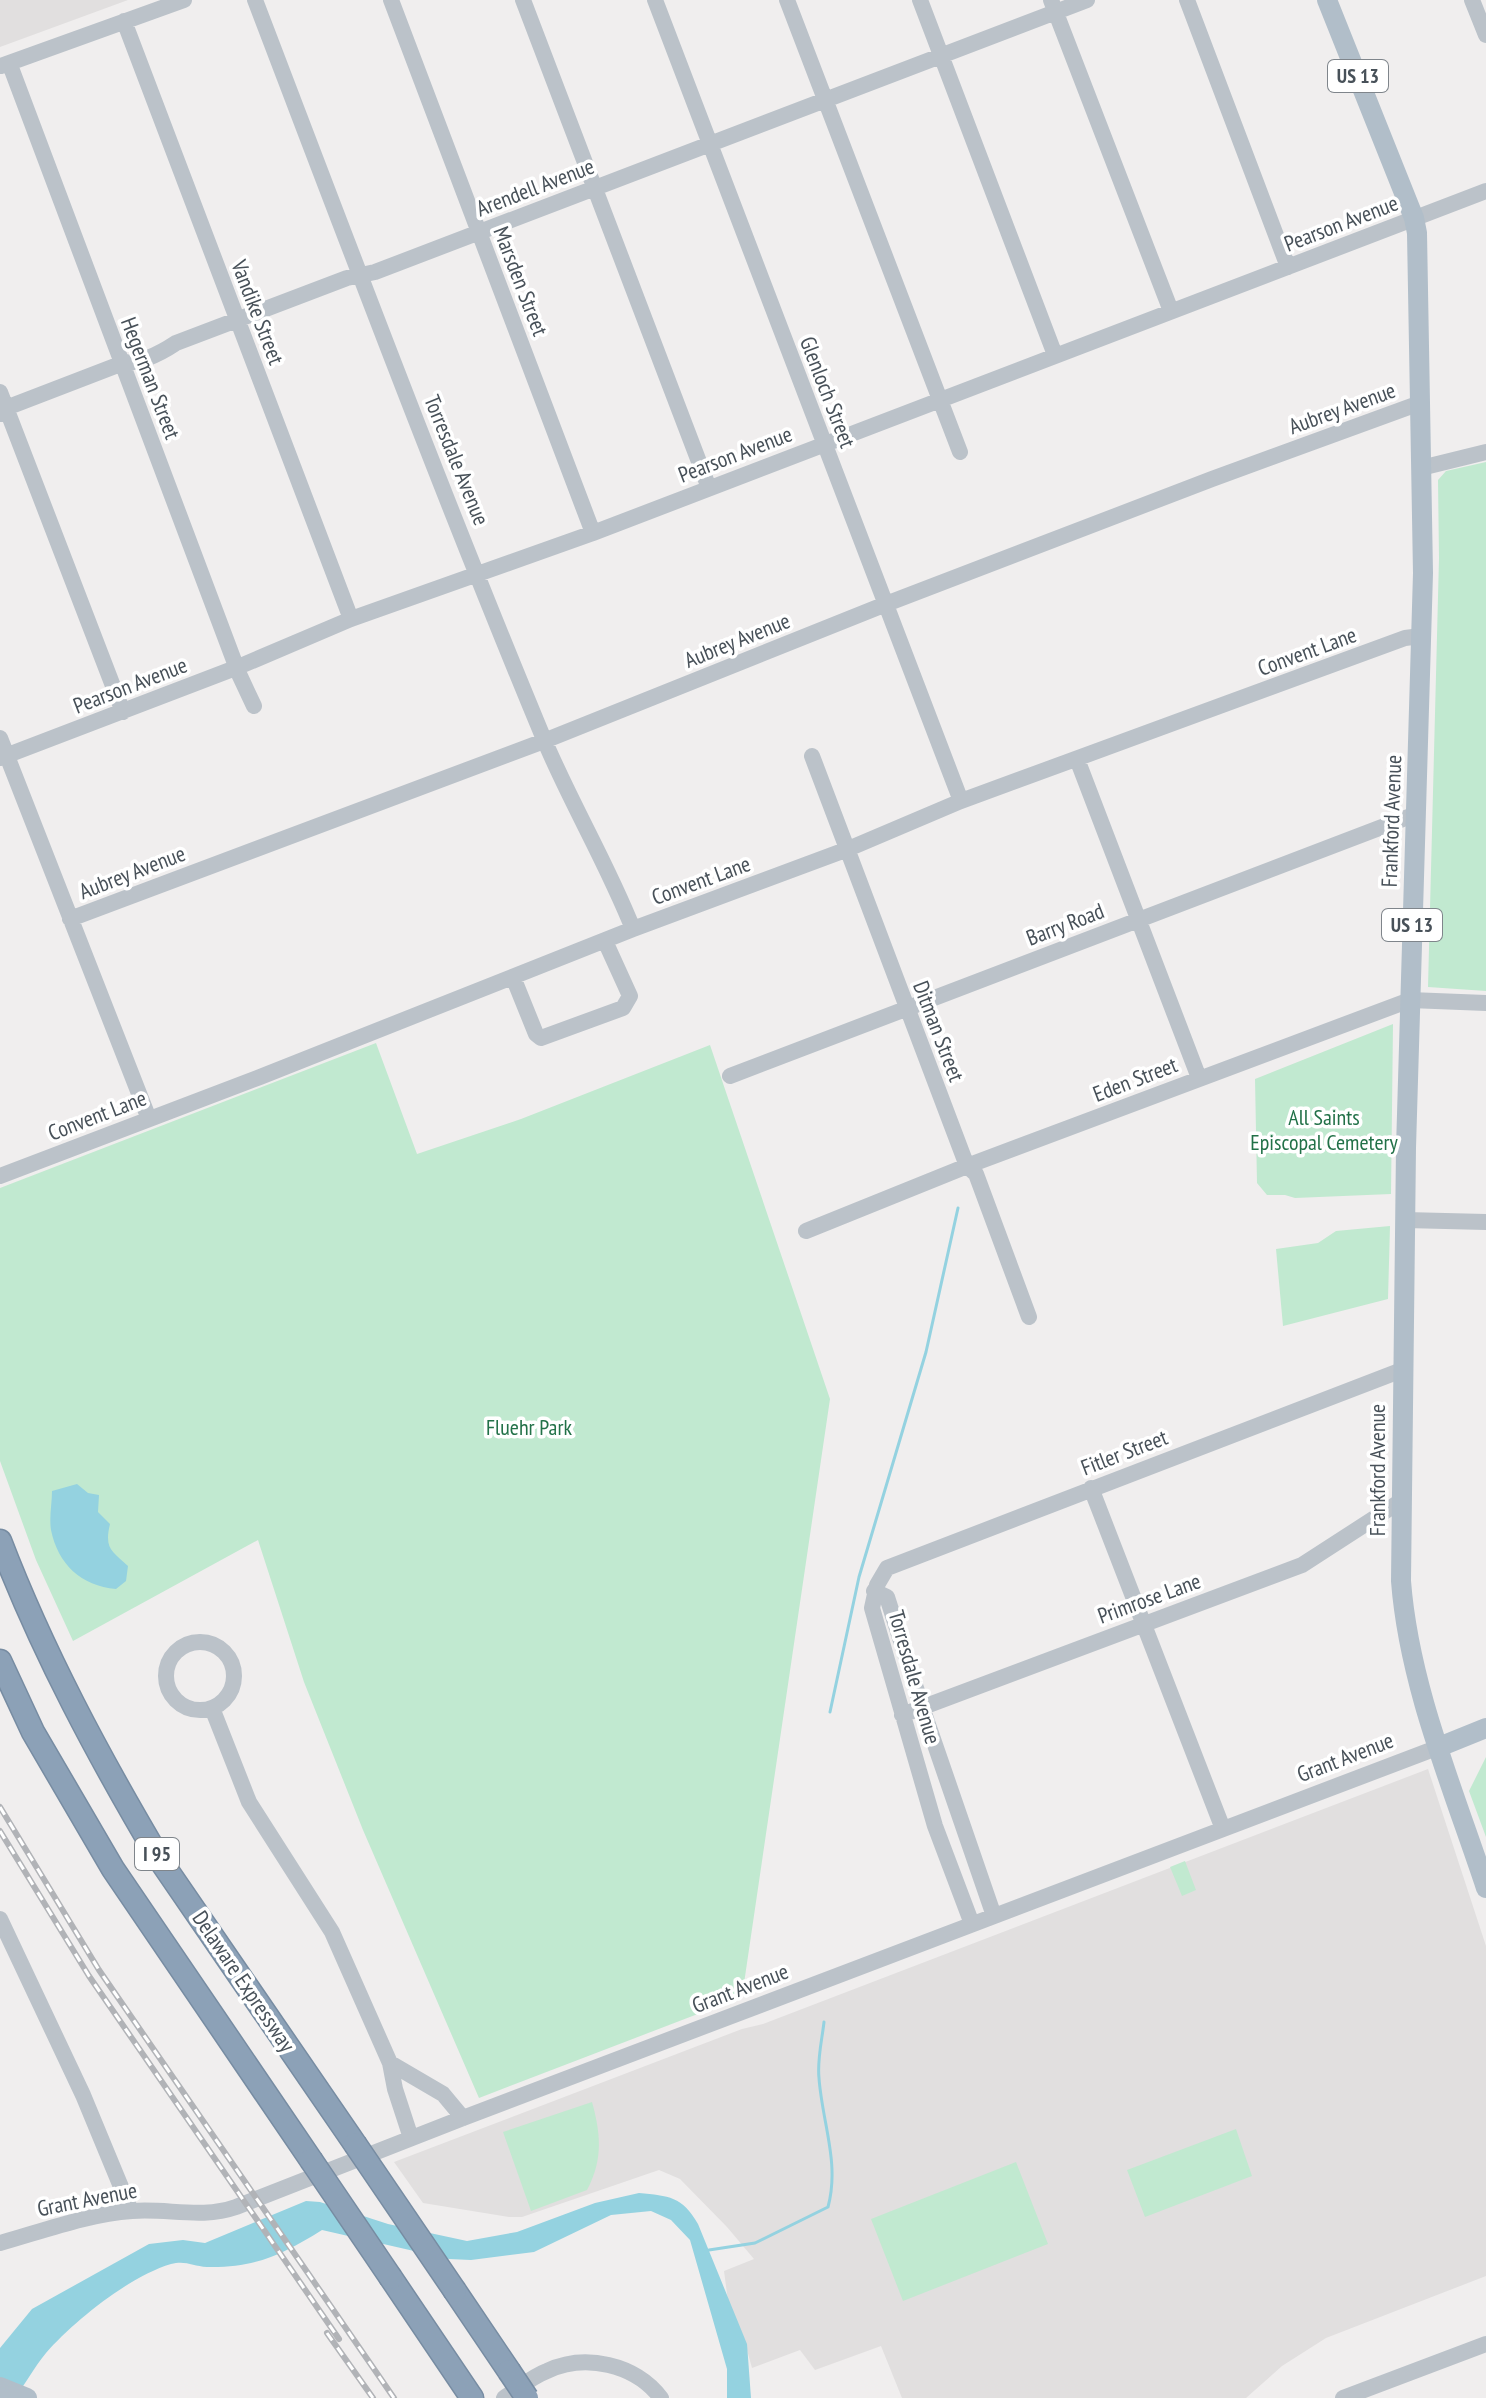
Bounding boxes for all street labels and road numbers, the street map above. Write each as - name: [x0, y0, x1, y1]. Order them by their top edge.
- road number: US 13: [1328, 60, 1388, 92]
- street label: Arendell Avenue: [472, 152, 598, 222]
- street label: Pearson Avenue: [1280, 189, 1402, 257]
- street label: Marsden Street: [487, 222, 555, 340]
- street label: Vandike Street: [225, 255, 291, 368]
- street label: Hegerman Street: [115, 313, 187, 443]
- street label: Glenloch Street: [794, 332, 862, 452]
- street label: Aubrey Avenue: [1285, 376, 1399, 440]
- street label: Torresdale Avenue: [418, 391, 496, 529]
- street label: Pearson Avenue: [674, 420, 796, 488]
- street label: Aubrey Avenue: [680, 606, 794, 674]
- street label: Convent Lane: [1254, 620, 1360, 682]
- street label: Pearson Avenue: [69, 651, 191, 719]
- street label: Frankford Avenue: [1375, 754, 1407, 888]
- street label: Aubrey Avenue: [75, 839, 189, 905]
- street label: Convent Lane: [648, 849, 754, 911]
- street label: Barry Road: [1022, 896, 1108, 952]
- road number: US 13: [1382, 909, 1442, 941]
- street label: Ditman Street: [907, 977, 971, 1085]
- street label: Eden Street: [1089, 1050, 1181, 1108]
- street label: Convent Lane: [44, 1083, 150, 1147]
- street label: Frankford Avenue: [1363, 1404, 1391, 1536]
- street label: Fitler Street: [1077, 1423, 1171, 1481]
- street label: Primrose Lane: [1094, 1566, 1204, 1630]
- street label: Torresdale Avenue: [883, 1607, 947, 1747]
- street label: Grant Avenue: [1293, 1726, 1397, 1788]
- road number: I 95: [135, 1838, 179, 1870]
- street label: Delaware Expressway: [186, 1905, 302, 2058]
- street label: Grant Avenue: [688, 1957, 792, 2019]
- street label: Grant Avenue: [35, 2176, 139, 2222]

